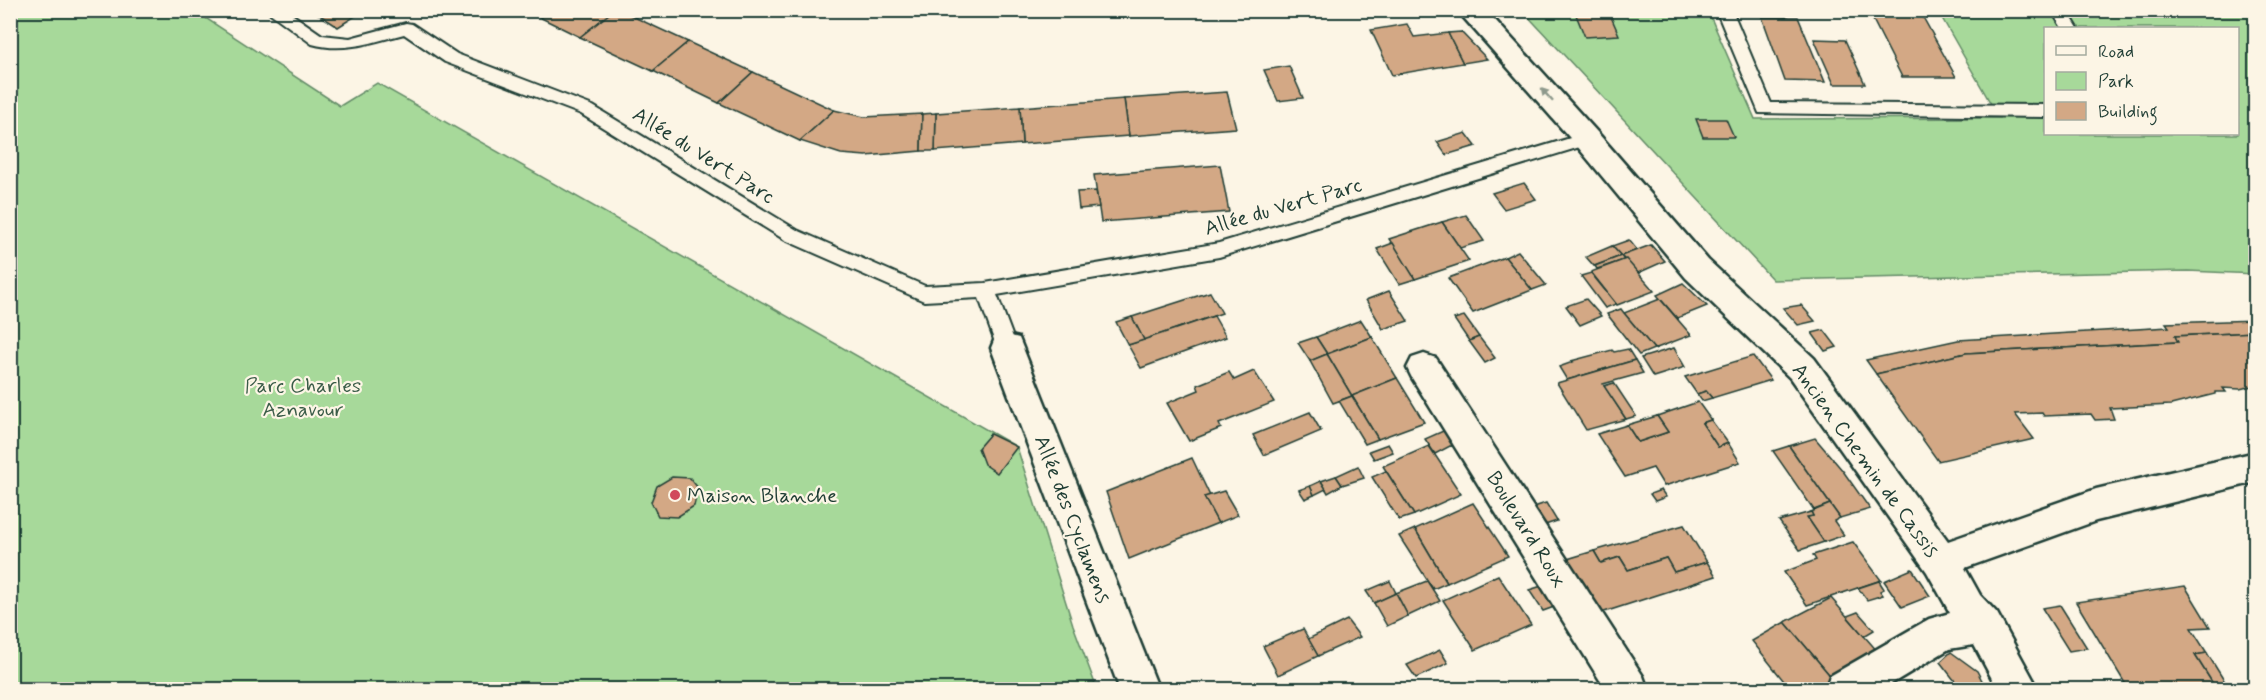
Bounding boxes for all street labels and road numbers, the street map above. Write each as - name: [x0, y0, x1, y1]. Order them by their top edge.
- street label: Allée du Vert Parc: [627, 101, 780, 211]
- street label: Allée du Vert Parc: [1201, 171, 1365, 243]
- street label: Ancien Chemin de Cassis: [1785, 358, 1945, 563]
- street label: Allée des Cyclamens: [1027, 431, 1117, 607]
- street label: Boulevard Roux: [1479, 466, 1573, 593]

